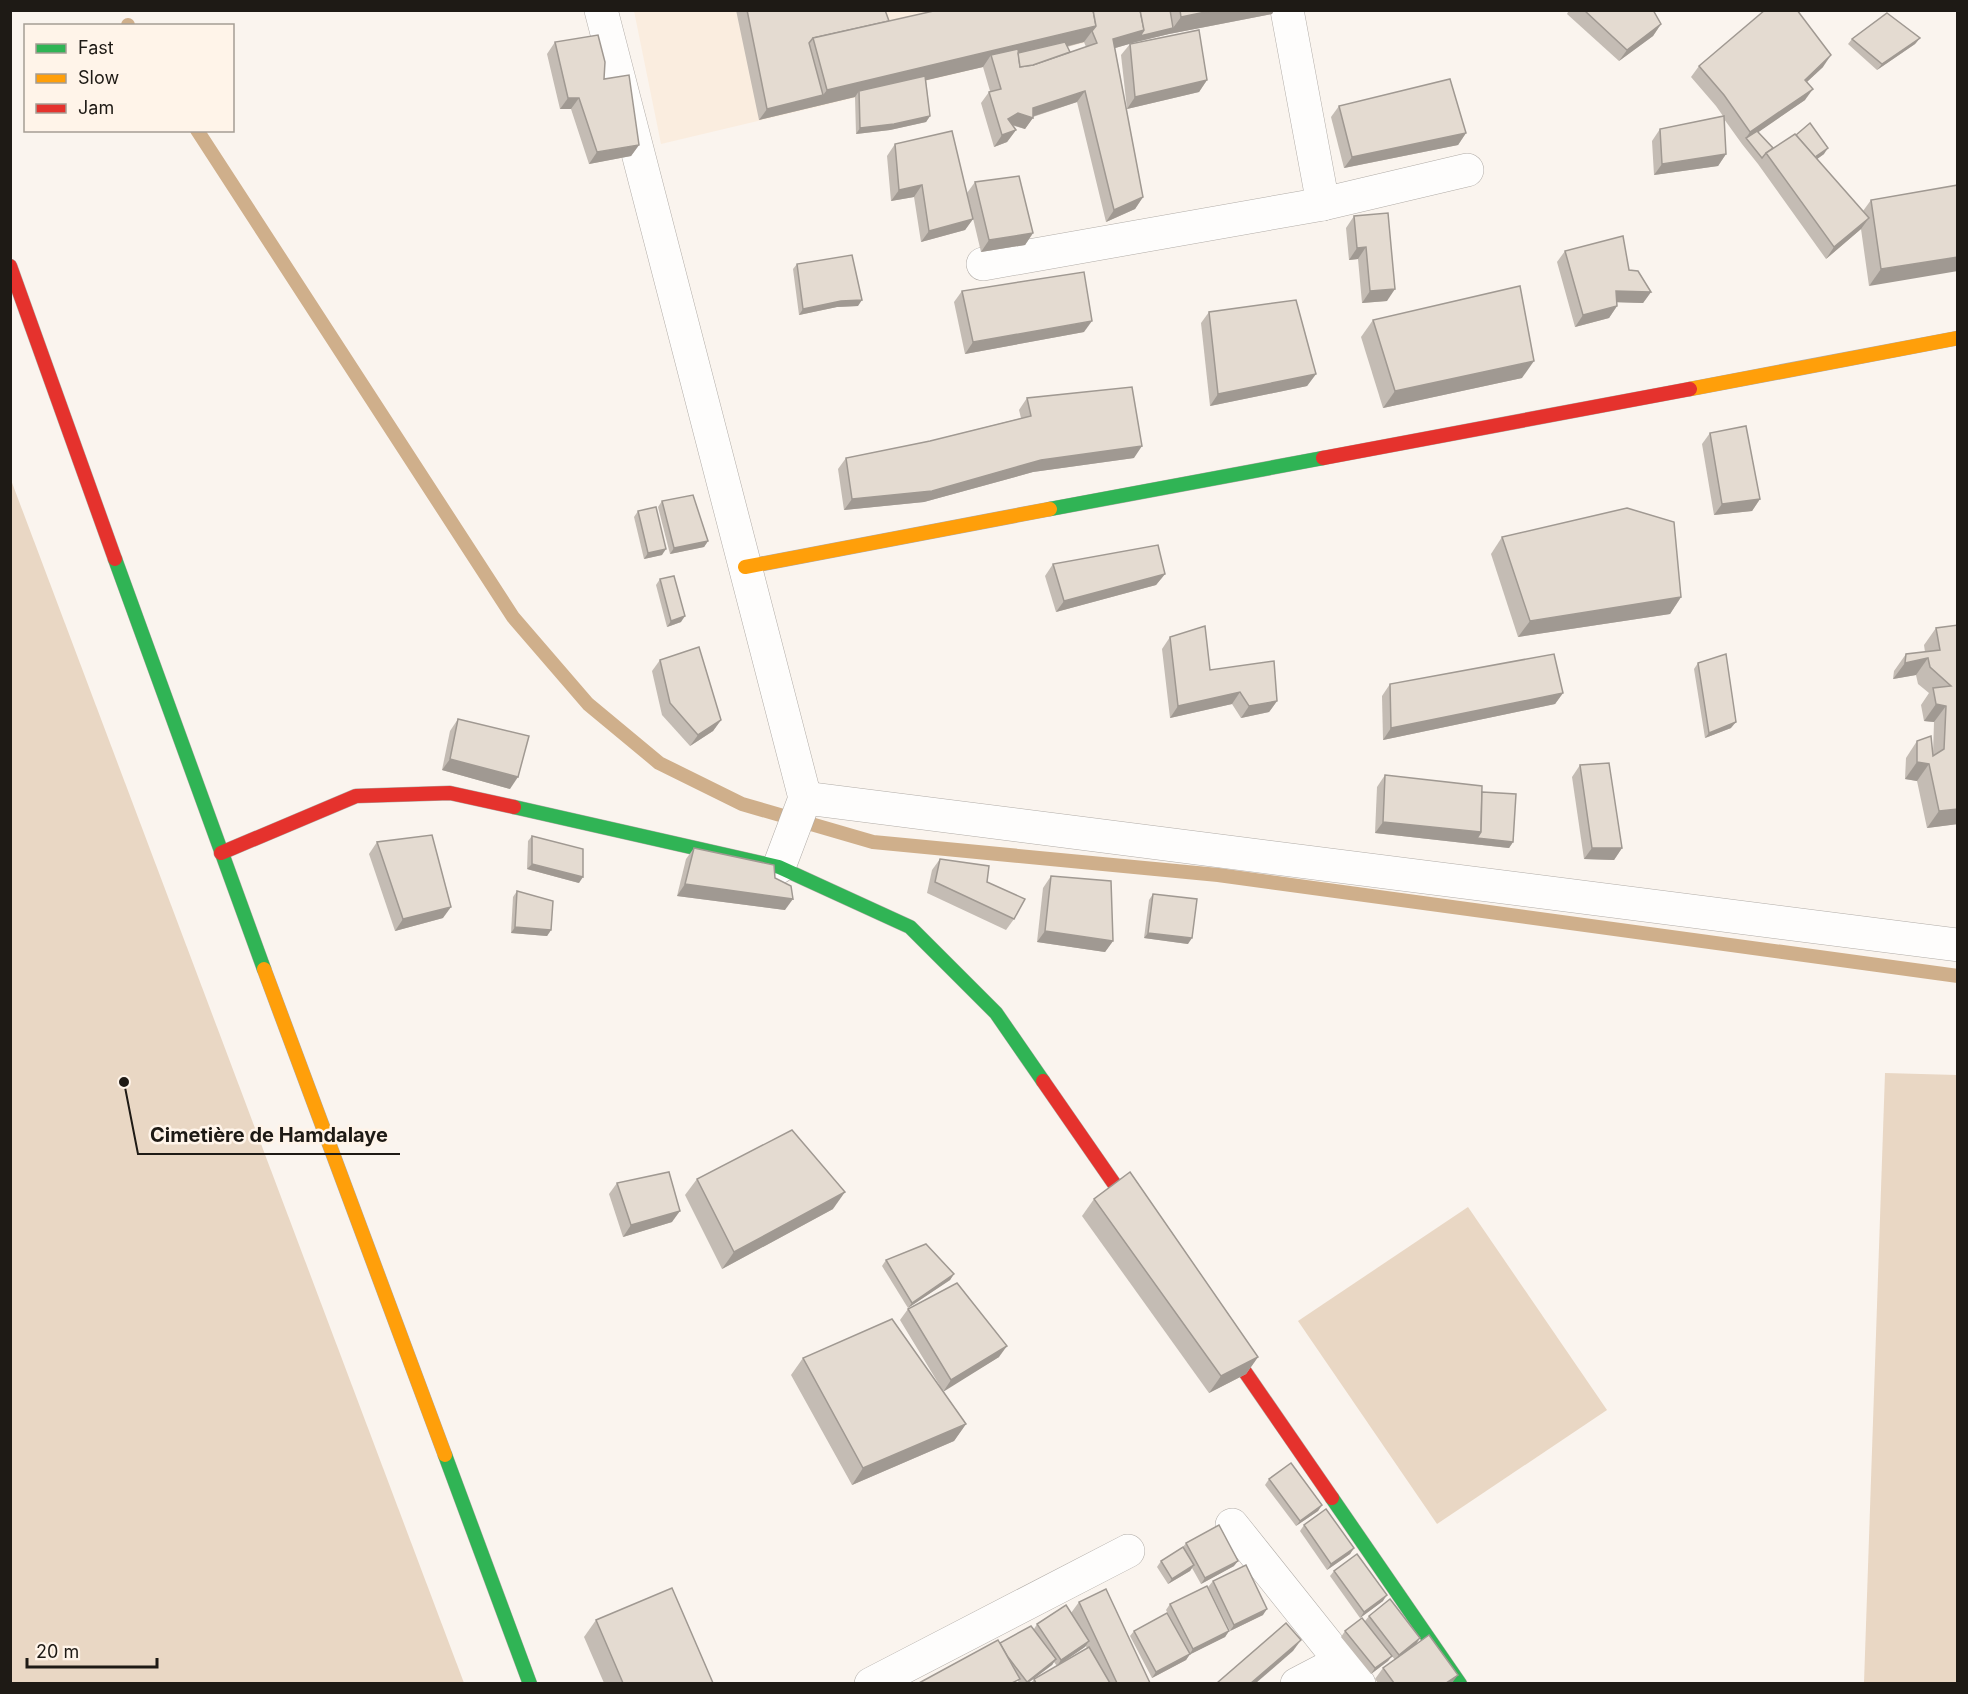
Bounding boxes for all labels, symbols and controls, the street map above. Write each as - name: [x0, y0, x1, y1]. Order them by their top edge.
- legend: [24, 24, 234, 132]
- text: Fast: [78, 37, 114, 58]
- text: Slow: [78, 67, 119, 88]
- text: Jam: [78, 97, 114, 118]
- callout: Cimetière de Hamdalaye: [138, 1116, 400, 1154]
- text: Cimetière de Hamdalaye: [150, 1123, 388, 1147]
- scale bar: [27, 1631, 158, 1669]
- text: 20 m: [36, 1641, 79, 1662]

